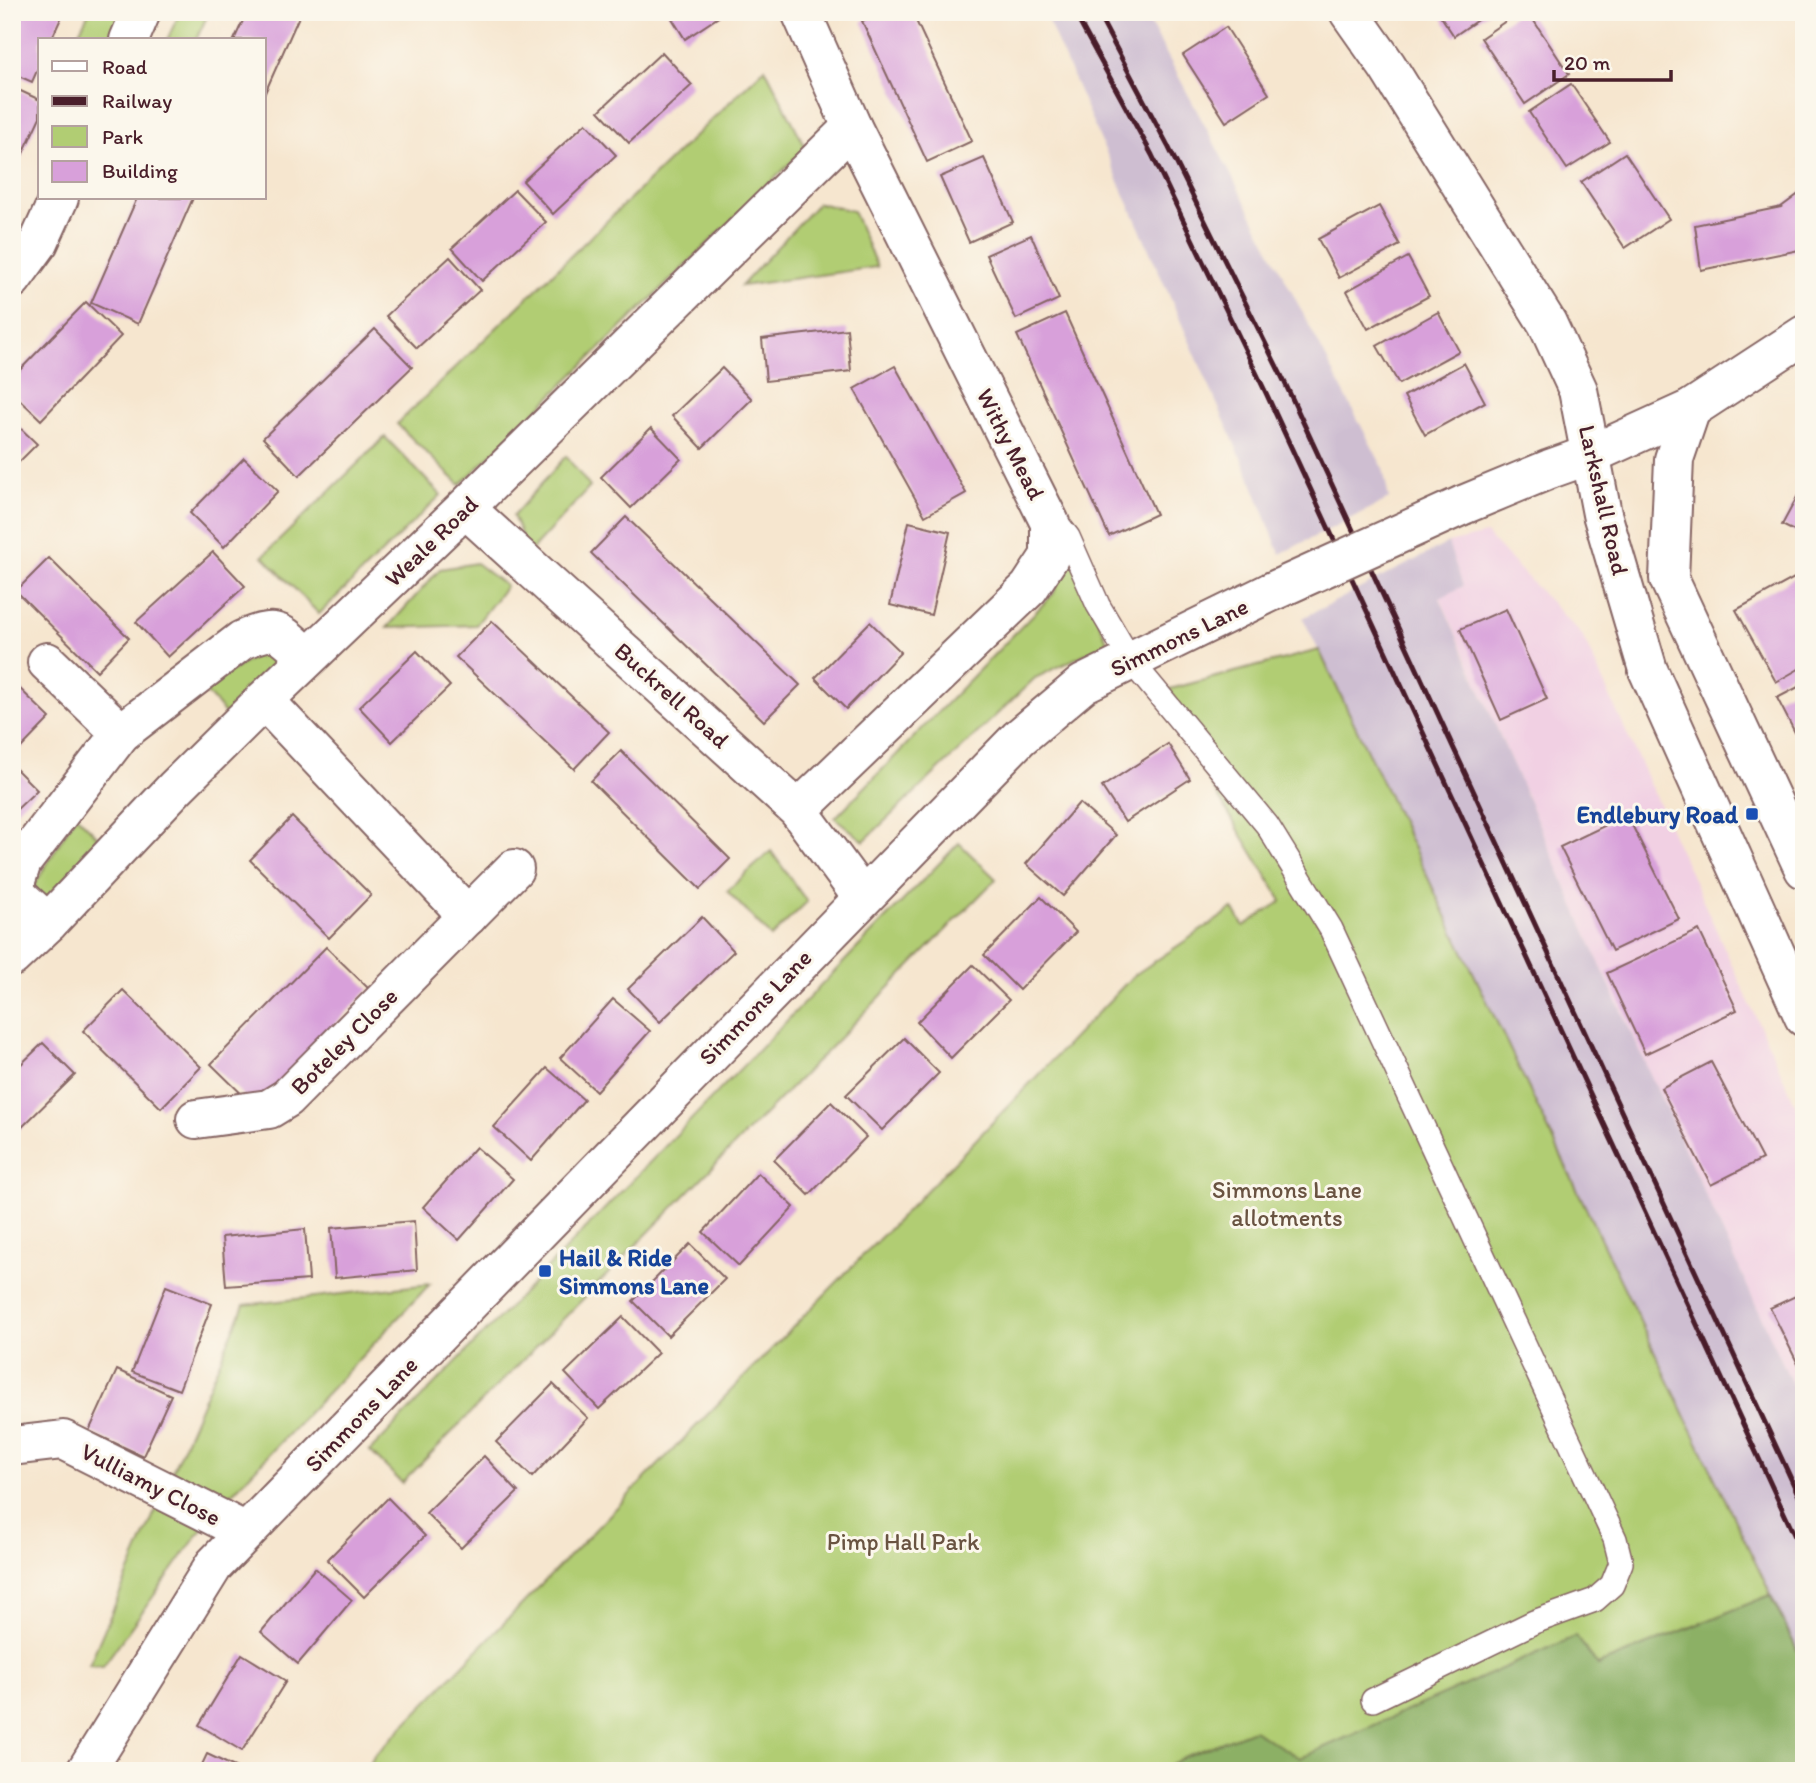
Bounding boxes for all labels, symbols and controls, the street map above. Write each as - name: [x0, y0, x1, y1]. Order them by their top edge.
- legend: [38, 38, 266, 200]
- scale bar: [1554, 38, 1671, 82]
- text: 20 m: [1564, 50, 1611, 75]
- text: Road: [102, 54, 148, 79]
- text: Railway: [102, 88, 172, 113]
- text: Park: [102, 124, 144, 149]
- text: Building: [102, 158, 178, 183]
- street label: Withy Mead: [971, 383, 1051, 505]
- street label: Larkshall Road: [1573, 422, 1635, 578]
- street label: Weale Road: [378, 489, 484, 593]
- street label: Simmons Lane: [1105, 591, 1253, 683]
- street label: Buckrell Road: [609, 636, 735, 754]
- place label: Endlebury Road: [1576, 800, 1739, 830]
- marker: Endlebury Road: [1744, 806, 1760, 822]
- street label: Simmons Lane: [693, 943, 817, 1071]
- street label: Boteley Close: [284, 981, 404, 1101]
- park label: Simmons Lane allotments: [1212, 1175, 1362, 1232]
- place label: Hail & Ride Simmons Lane: [559, 1243, 709, 1300]
- marker: Hail & Ride Simmons Lane: [537, 1263, 553, 1279]
- street label: Simmons Lane: [299, 1350, 423, 1478]
- street label: Vulliamy Close: [76, 1436, 226, 1532]
- park label: Pimp Hall Park: [827, 1527, 980, 1556]

